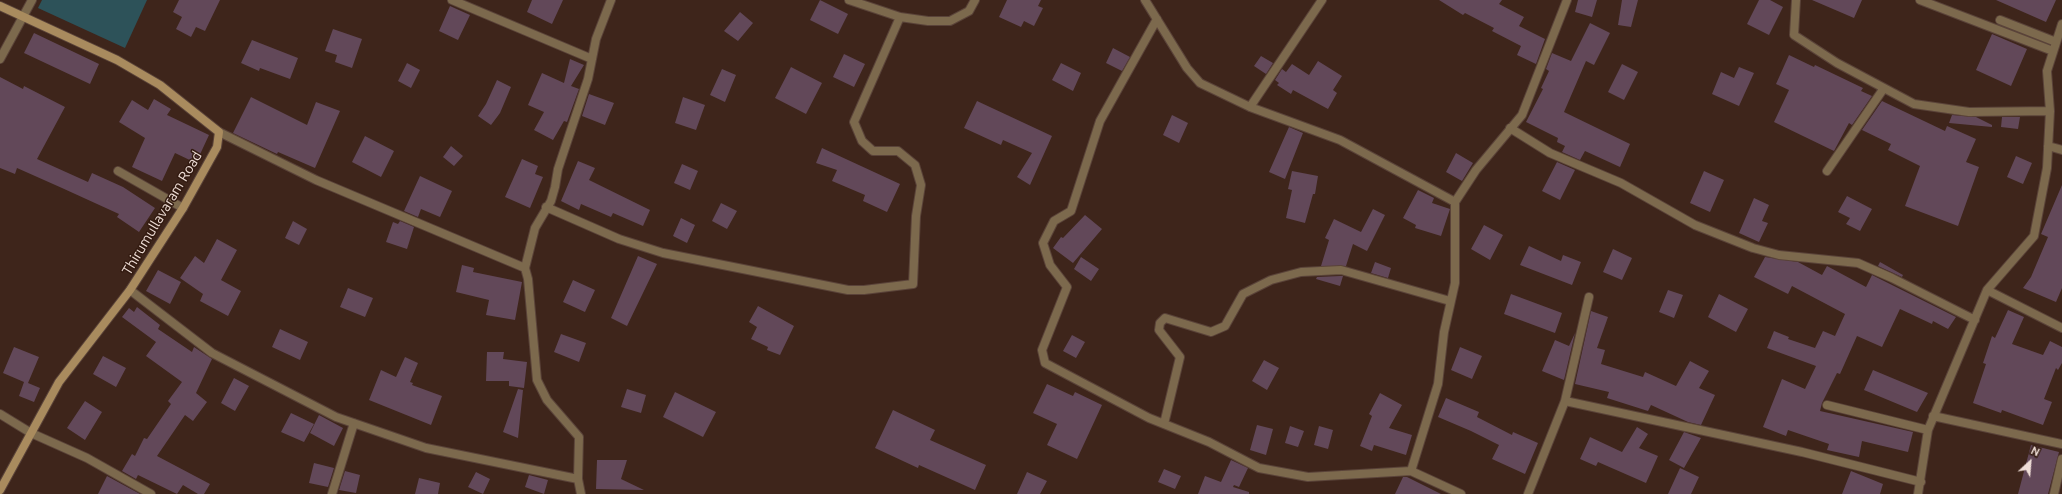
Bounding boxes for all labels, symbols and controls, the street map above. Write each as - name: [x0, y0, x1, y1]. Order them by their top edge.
- street label: Thirumullavaram Road: [118, 148, 206, 278]
- north arrow: [2010, 442, 2050, 482]
- text: N: [2029, 444, 2042, 458]

